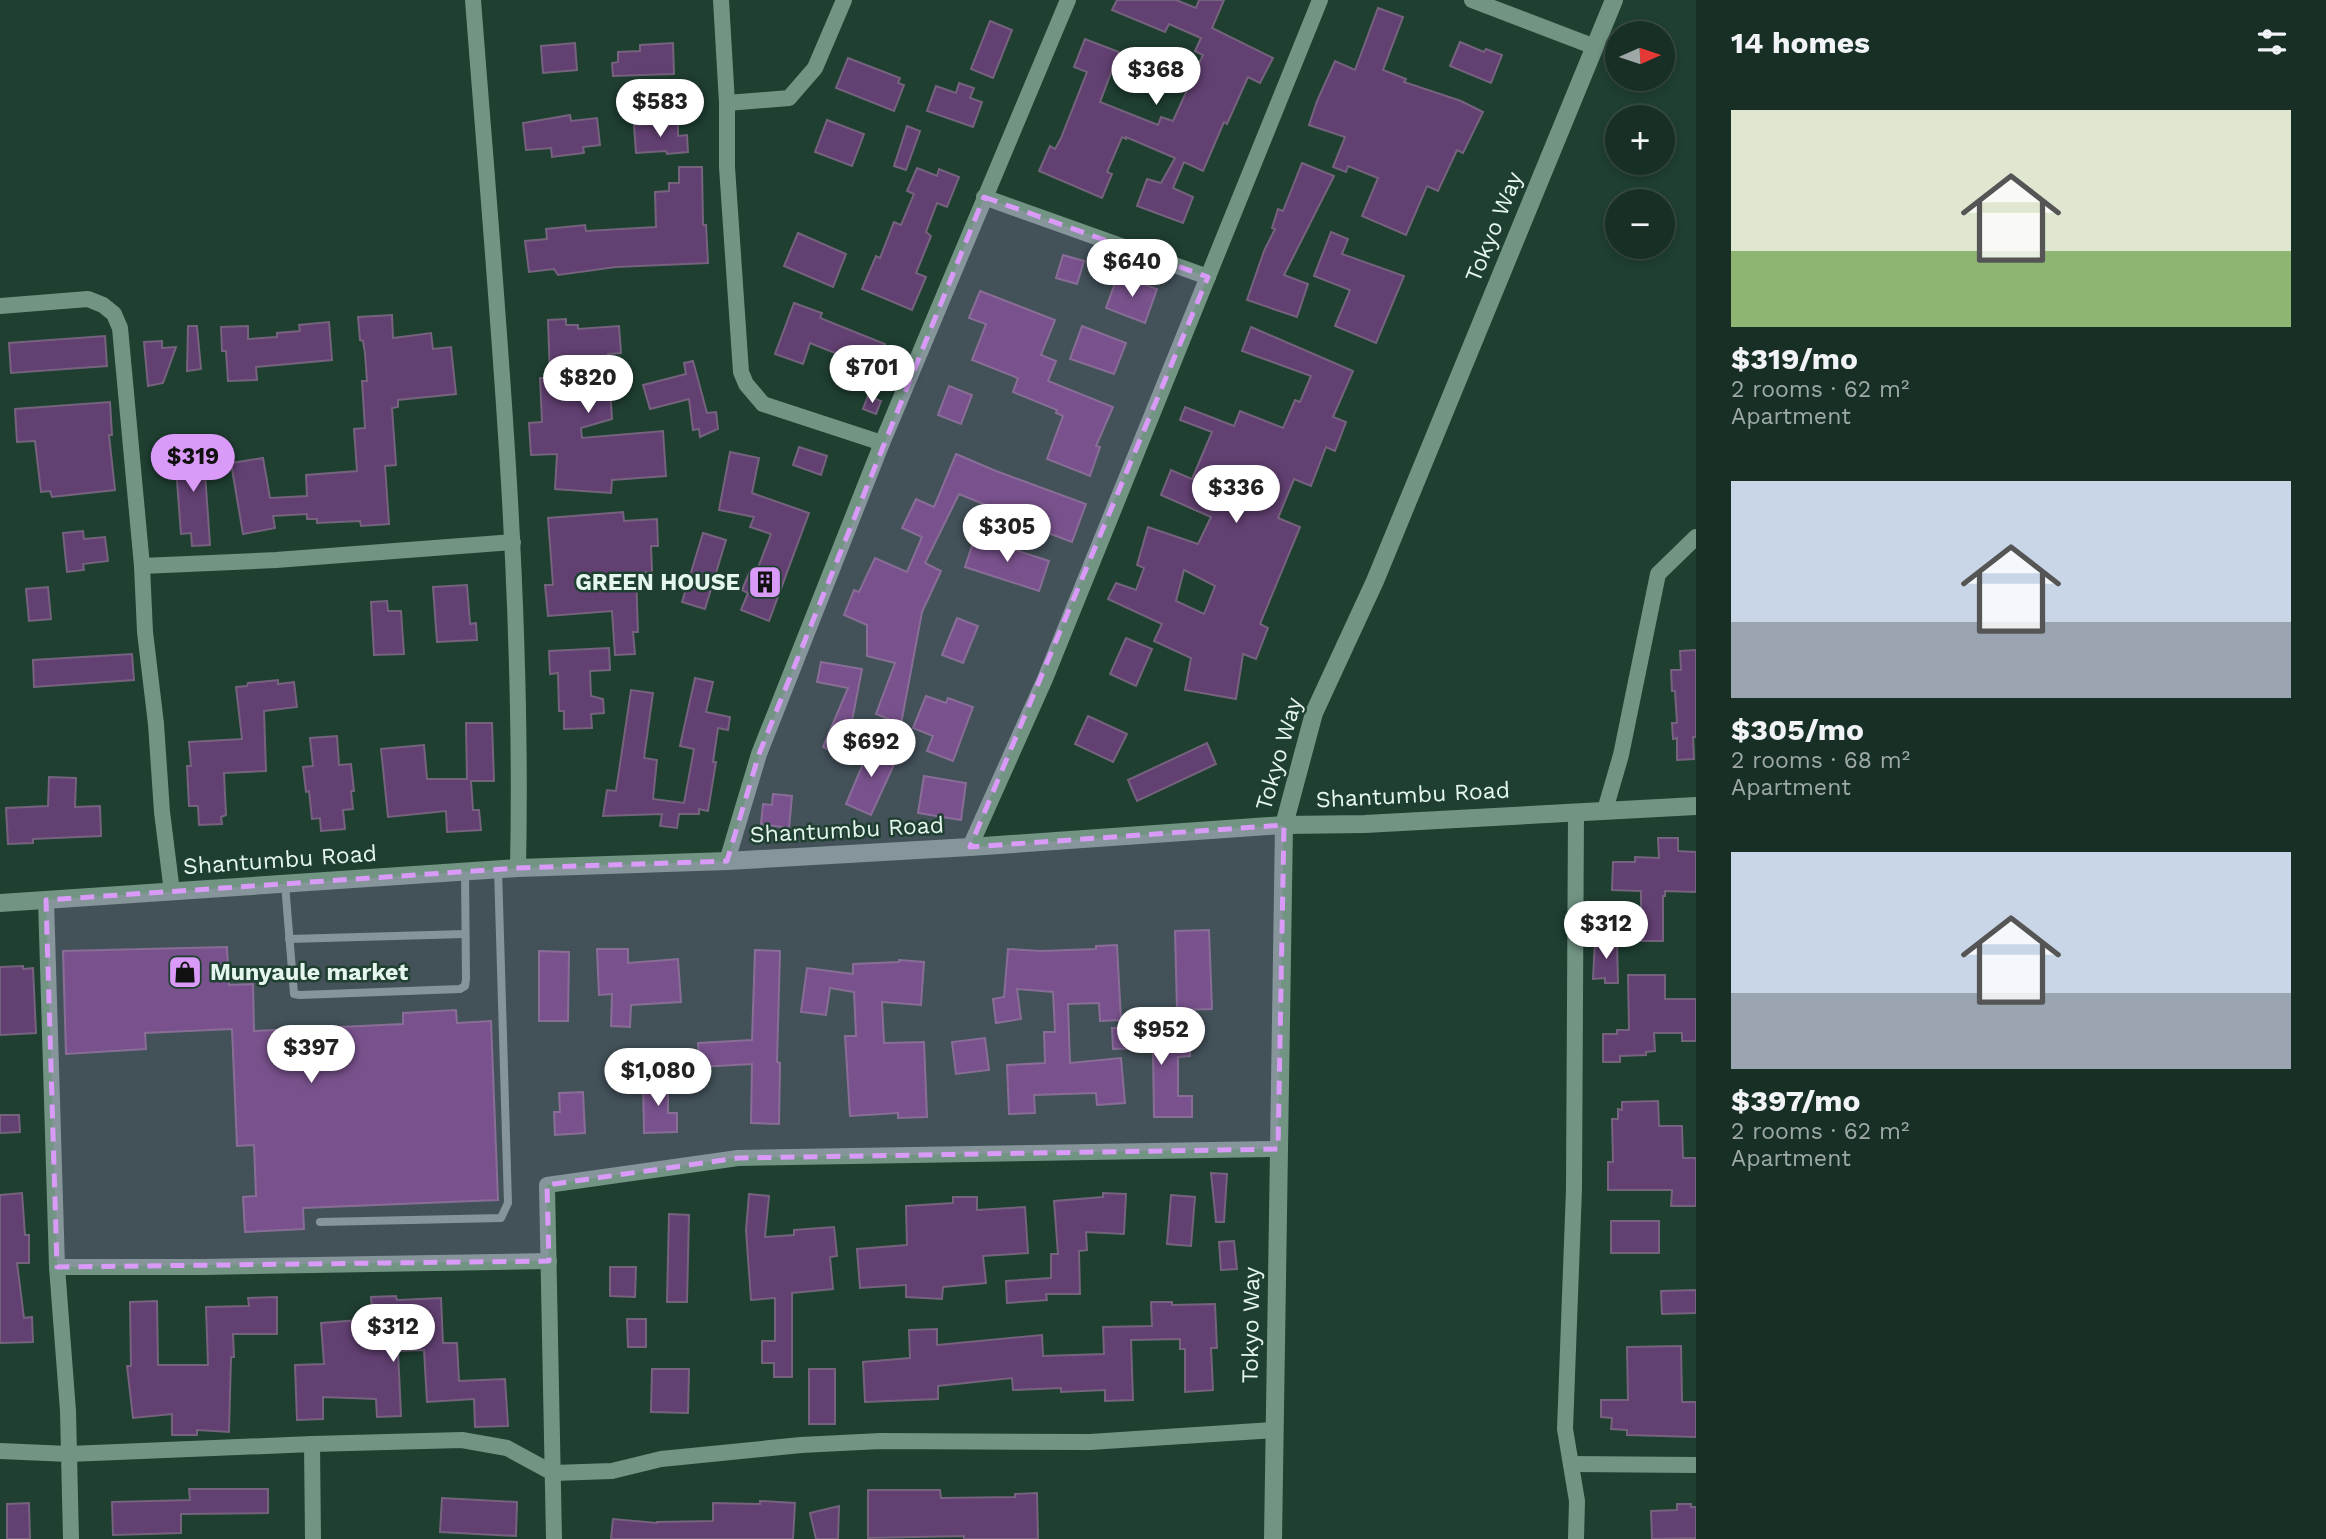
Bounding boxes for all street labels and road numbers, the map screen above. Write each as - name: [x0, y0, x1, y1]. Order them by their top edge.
- street label: Tokyo Way: [1460, 168, 1528, 286]
- street label: Tokyo Way: [1250, 694, 1308, 814]
- street label: Shantumbu Road: [1315, 776, 1511, 814]
- street label: Shantumbu Road: [749, 811, 945, 849]
- street label: Shantumbu Road: [182, 840, 378, 880]
- street label: Tokyo Way: [1236, 1266, 1266, 1384]

